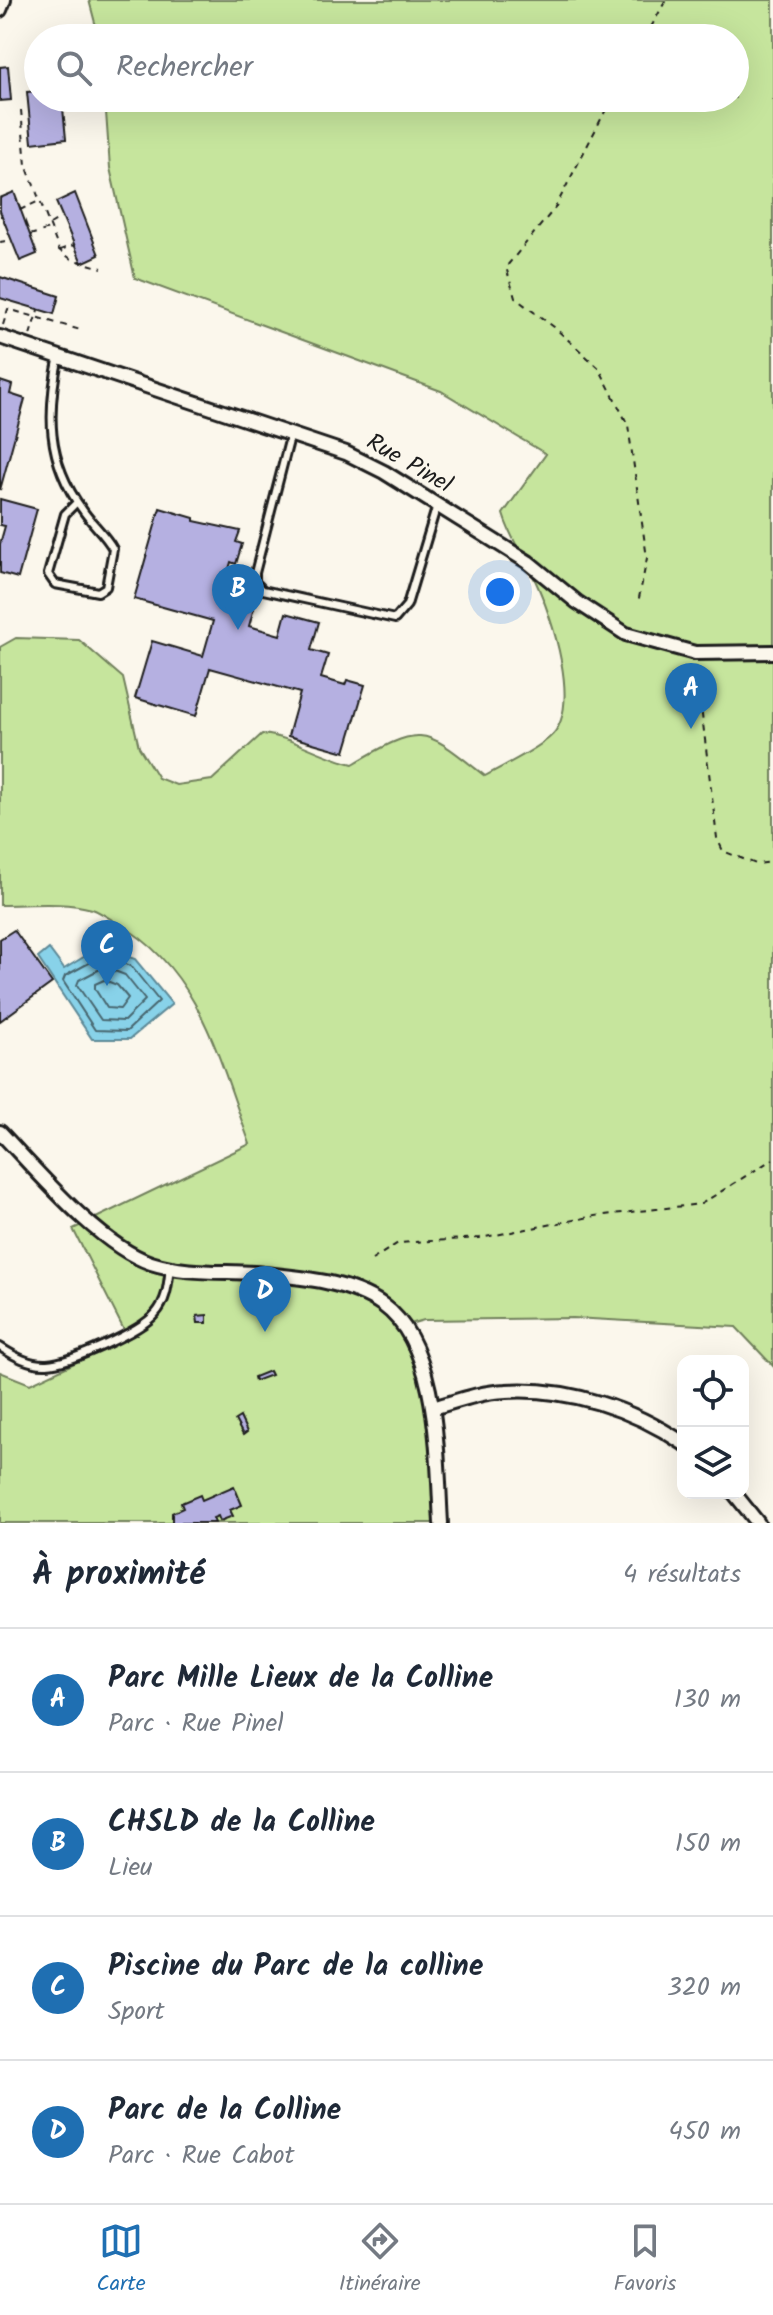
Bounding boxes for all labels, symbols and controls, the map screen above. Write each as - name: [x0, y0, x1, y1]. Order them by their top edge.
- search box: [24, 24, 749, 112]
- text: Rechercher: [116, 44, 253, 92]
- icon: search: [52, 46, 96, 90]
- street label: Rue Pinel: [358, 424, 460, 504]
- pin: B: [212, 564, 264, 630]
- your location: [480, 572, 520, 612]
- pin: A: [665, 663, 717, 729]
- pin: C: [81, 920, 133, 986]
- pin: D: [239, 1266, 291, 1332]
- map controls: [677, 1355, 749, 1499]
- button: locate: [677, 1355, 749, 1427]
- button: layers: [677, 1427, 749, 1499]
- text: À proximité: [32, 1548, 205, 1602]
- text: 4 résultats: [623, 1554, 741, 1596]
- text: Parc Mille Lieux de la Colline: [108, 1655, 493, 1703]
- text: A: [50, 1679, 66, 1721]
- text: 130 m: [674, 1679, 741, 1721]
- text: Parc · Rue Pinel: [108, 1703, 284, 1745]
- text: CHSLD de la Colline: [108, 1799, 375, 1847]
- text: B: [50, 1823, 66, 1865]
- text: 150 m: [675, 1823, 741, 1865]
- text: Lieu: [108, 1847, 153, 1889]
- text: Piscine du Parc de la colline: [108, 1943, 483, 1991]
- text: C: [50, 1967, 66, 2009]
- text: 320 m: [667, 1967, 741, 2009]
- text: Sport: [108, 1991, 165, 2033]
- text: Parc de la Colline: [108, 2087, 341, 2135]
- text: D: [49, 2111, 67, 2153]
- text: 450 m: [669, 2111, 741, 2153]
- text: Parc · Rue Cabot: [108, 2135, 295, 2177]
- tab: Carte: [96, 2219, 146, 2302]
- tab: Itinéraire: [339, 2219, 421, 2302]
- tab: Favoris: [614, 2219, 677, 2302]

